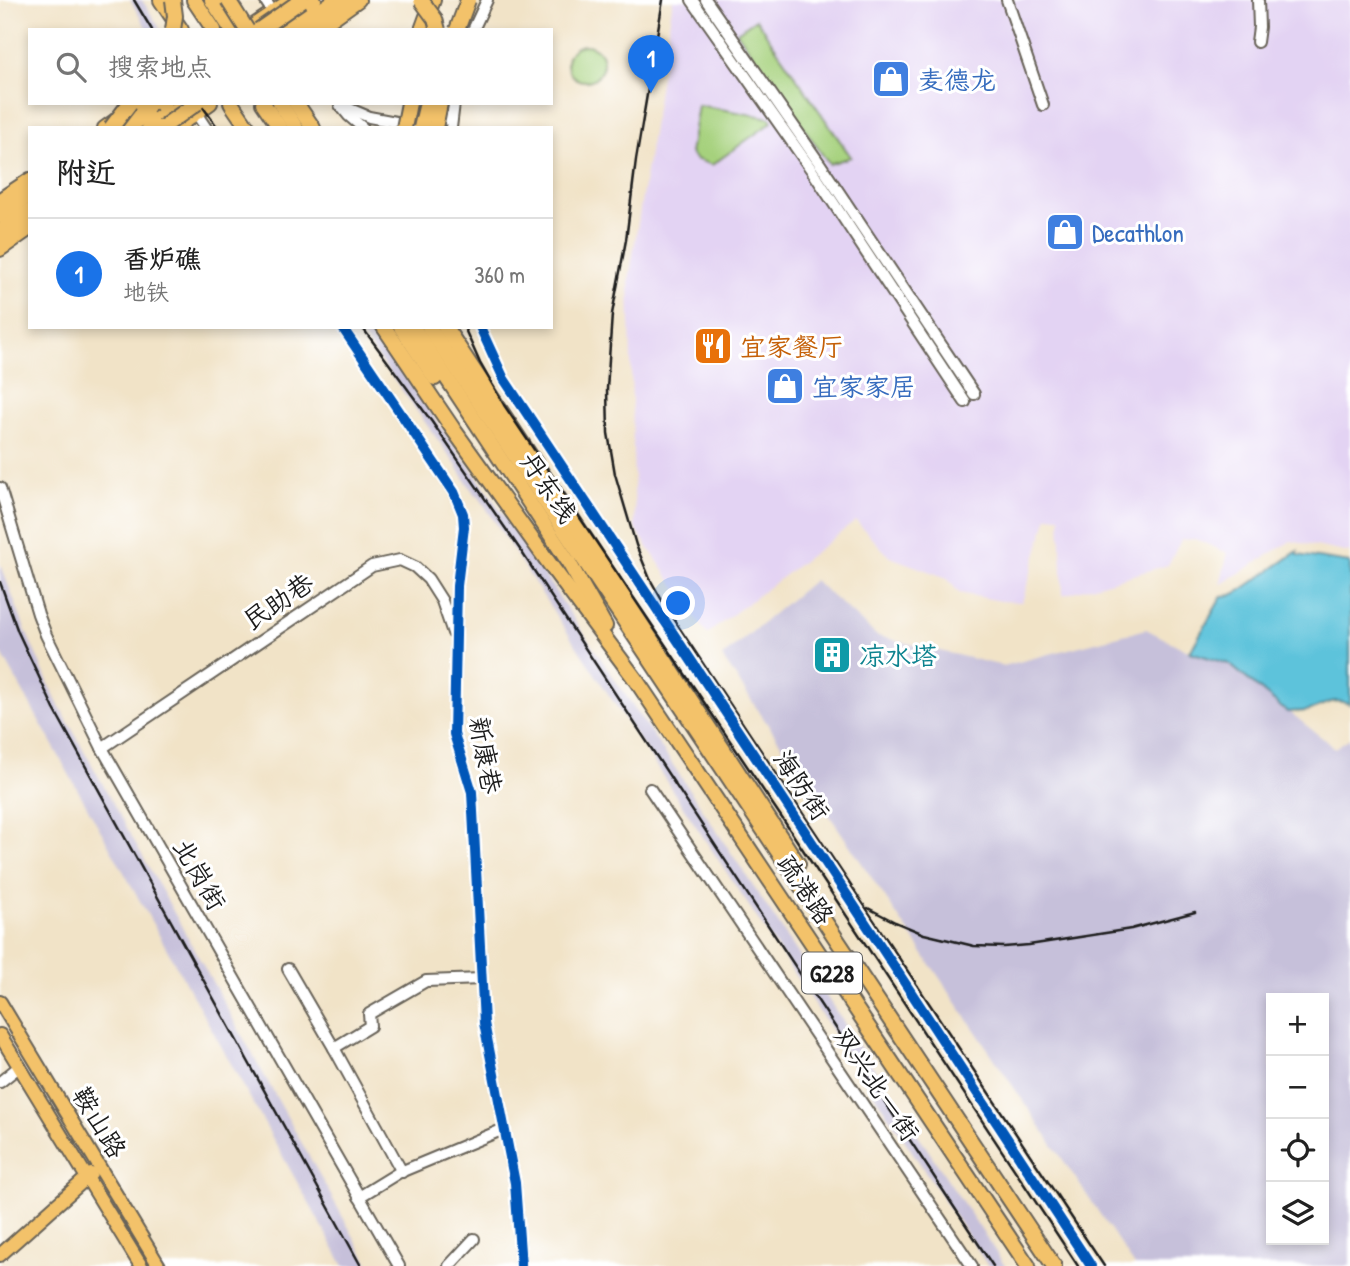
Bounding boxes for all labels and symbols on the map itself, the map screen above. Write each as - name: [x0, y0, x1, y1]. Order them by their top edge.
- pin: 1: [628, 35, 674, 93]
- shop icon: 麦德龙: [870, 58, 912, 100]
- place label: 麦德龙: [918, 62, 996, 97]
- shop icon: Decathlon: [1044, 211, 1086, 253]
- place label: Decathlon: [1092, 215, 1184, 250]
- restaurant icon: 宜家餐厅: [692, 325, 734, 367]
- place label: 宜家餐厅: [740, 329, 844, 364]
- shop icon: 宜家家居: [764, 365, 806, 407]
- place label: 宜家家居: [812, 369, 916, 404]
- street label: 丹东线: [513, 445, 585, 529]
- street label: 民助巷: [236, 565, 320, 637]
- your location: [661, 586, 695, 620]
- building icon: 凉水塔: [811, 634, 853, 676]
- place label: 凉水塔: [859, 638, 937, 673]
- street label: 新康巷: [462, 714, 510, 796]
- street label: 海防街: [766, 743, 838, 827]
- street label: 北岗街: [165, 831, 235, 917]
- street label: 疏港路: [770, 847, 842, 931]
- road number: G228: [802, 953, 862, 993]
- street label: 双兴北一街: [826, 1020, 928, 1148]
- street label: 鞍山路: [65, 1080, 135, 1164]

